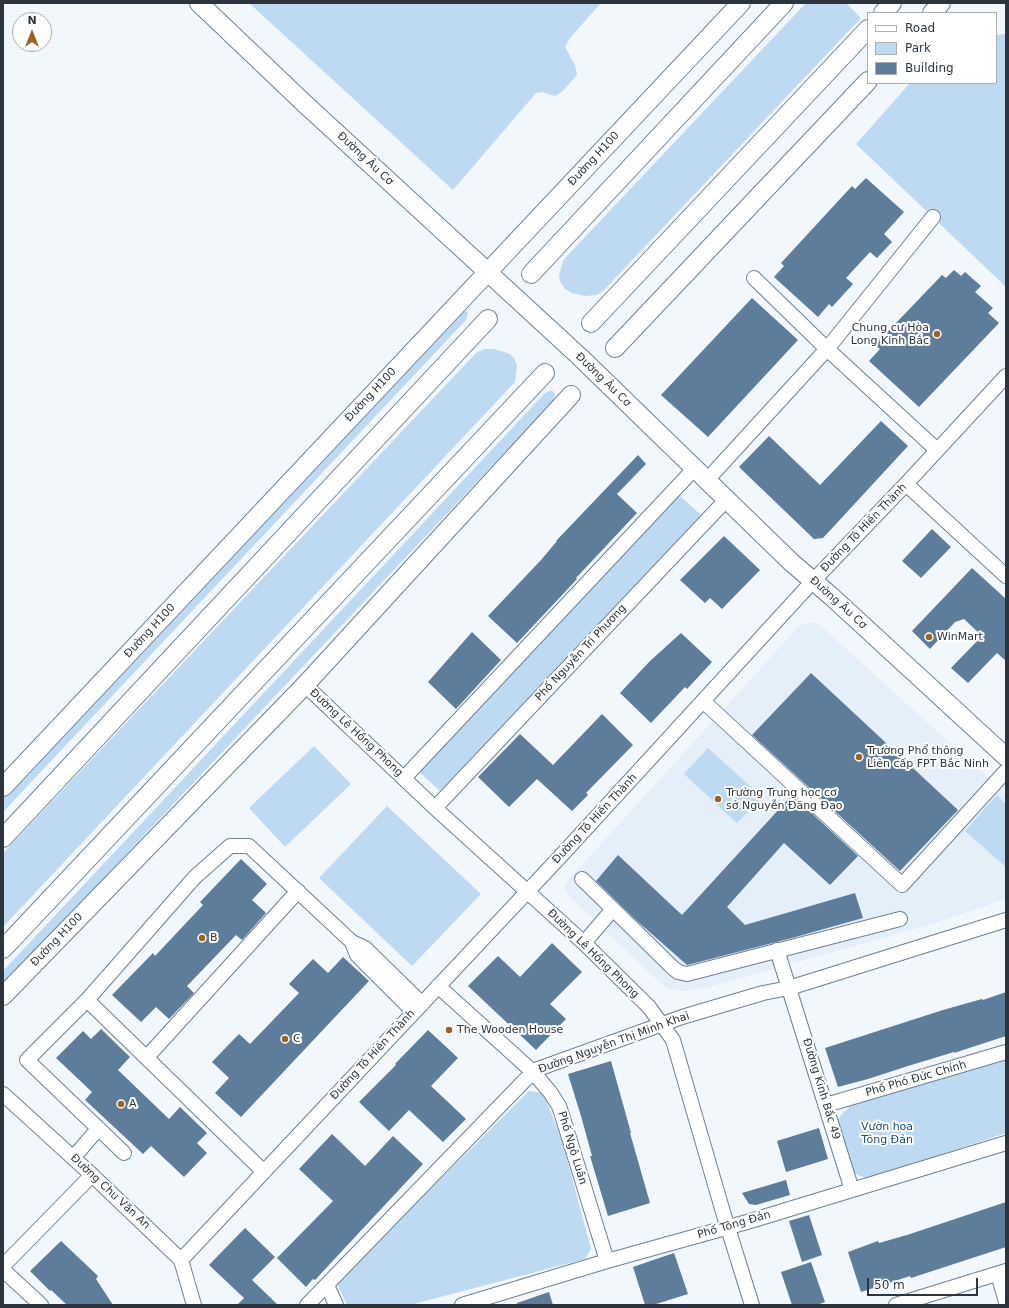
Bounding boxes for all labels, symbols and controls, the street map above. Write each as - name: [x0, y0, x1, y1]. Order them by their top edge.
- north arrow: [12, 12, 52, 52]
- legend: [867, 12, 997, 84]
- text: N: [27, 14, 37, 27]
- text: Road: [905, 21, 935, 35]
- text: Park: [905, 41, 931, 55]
- text: Building: [905, 61, 954, 75]
- street label: Đường H100: [566, 129, 622, 189]
- street label: Đường Âu Cơ: [334, 130, 396, 188]
- place label: Chung cư Hòa Long Kinh Bắc: [851, 321, 929, 347]
- marker: Chung cư Hòa Long Kinh Bắc: [932, 329, 942, 339]
- street label: Đường Âu Cơ: [572, 350, 634, 410]
- street label: Đường H100: [343, 365, 399, 425]
- street label: Đường Tô Hiến Thành: [818, 481, 910, 575]
- street label: Đường Âu Cơ: [807, 574, 869, 632]
- street label: Đường H100: [122, 601, 178, 661]
- street label: Phố Nguyễn Tri Phương: [533, 602, 629, 704]
- place label: WinMart: [937, 630, 983, 644]
- marker: WinMart: [924, 632, 934, 642]
- street label: Đường Lê Hồng Phong: [307, 686, 405, 780]
- place label: Trường Phổ thông Liên cấp FPT Bắc Ninh: [867, 744, 989, 770]
- marker: Trường Phổ thông Liên cấp FPT Bắc Ninh: [854, 752, 864, 762]
- street label: Đường Tô Hiến Thành: [550, 771, 640, 867]
- place label: Trường Trung học cơ sở Nguyễn Đăng Đạo: [726, 786, 843, 812]
- marker: Trường Trung học cơ sở Nguyễn Đăng Đạo: [713, 794, 723, 804]
- street label: Đường Lê Hồng Phong: [544, 907, 642, 1001]
- street label: Đường H100: [28, 911, 86, 969]
- place label: B: [210, 931, 218, 945]
- marker: B: [197, 933, 207, 943]
- street label: Đường Tô Hiến Thành: [328, 1007, 418, 1103]
- street label: Đường Nguyễn Thị Minh Khai: [537, 1009, 691, 1077]
- place label: The Wooden House: [457, 1023, 563, 1037]
- marker: The Wooden House: [444, 1025, 454, 1035]
- place label: C: [293, 1032, 301, 1046]
- marker: C: [280, 1034, 290, 1044]
- street label: Đường Kinh Bắc 49: [799, 1037, 843, 1141]
- street label: Phố Phó Đức Chính: [864, 1058, 968, 1100]
- place label: A: [129, 1097, 137, 1111]
- marker: A: [116, 1099, 126, 1109]
- street label: Phố Ngô Luân: [555, 1110, 589, 1186]
- park label: Vườn hoa Tông Đản: [861, 1120, 913, 1146]
- street label: Đường Chu Văn An: [67, 1152, 153, 1232]
- street label: Phố Tông Đản: [696, 1208, 772, 1242]
- scale bar: [869, 1270, 980, 1296]
- text: 50 m: [874, 1278, 905, 1292]

